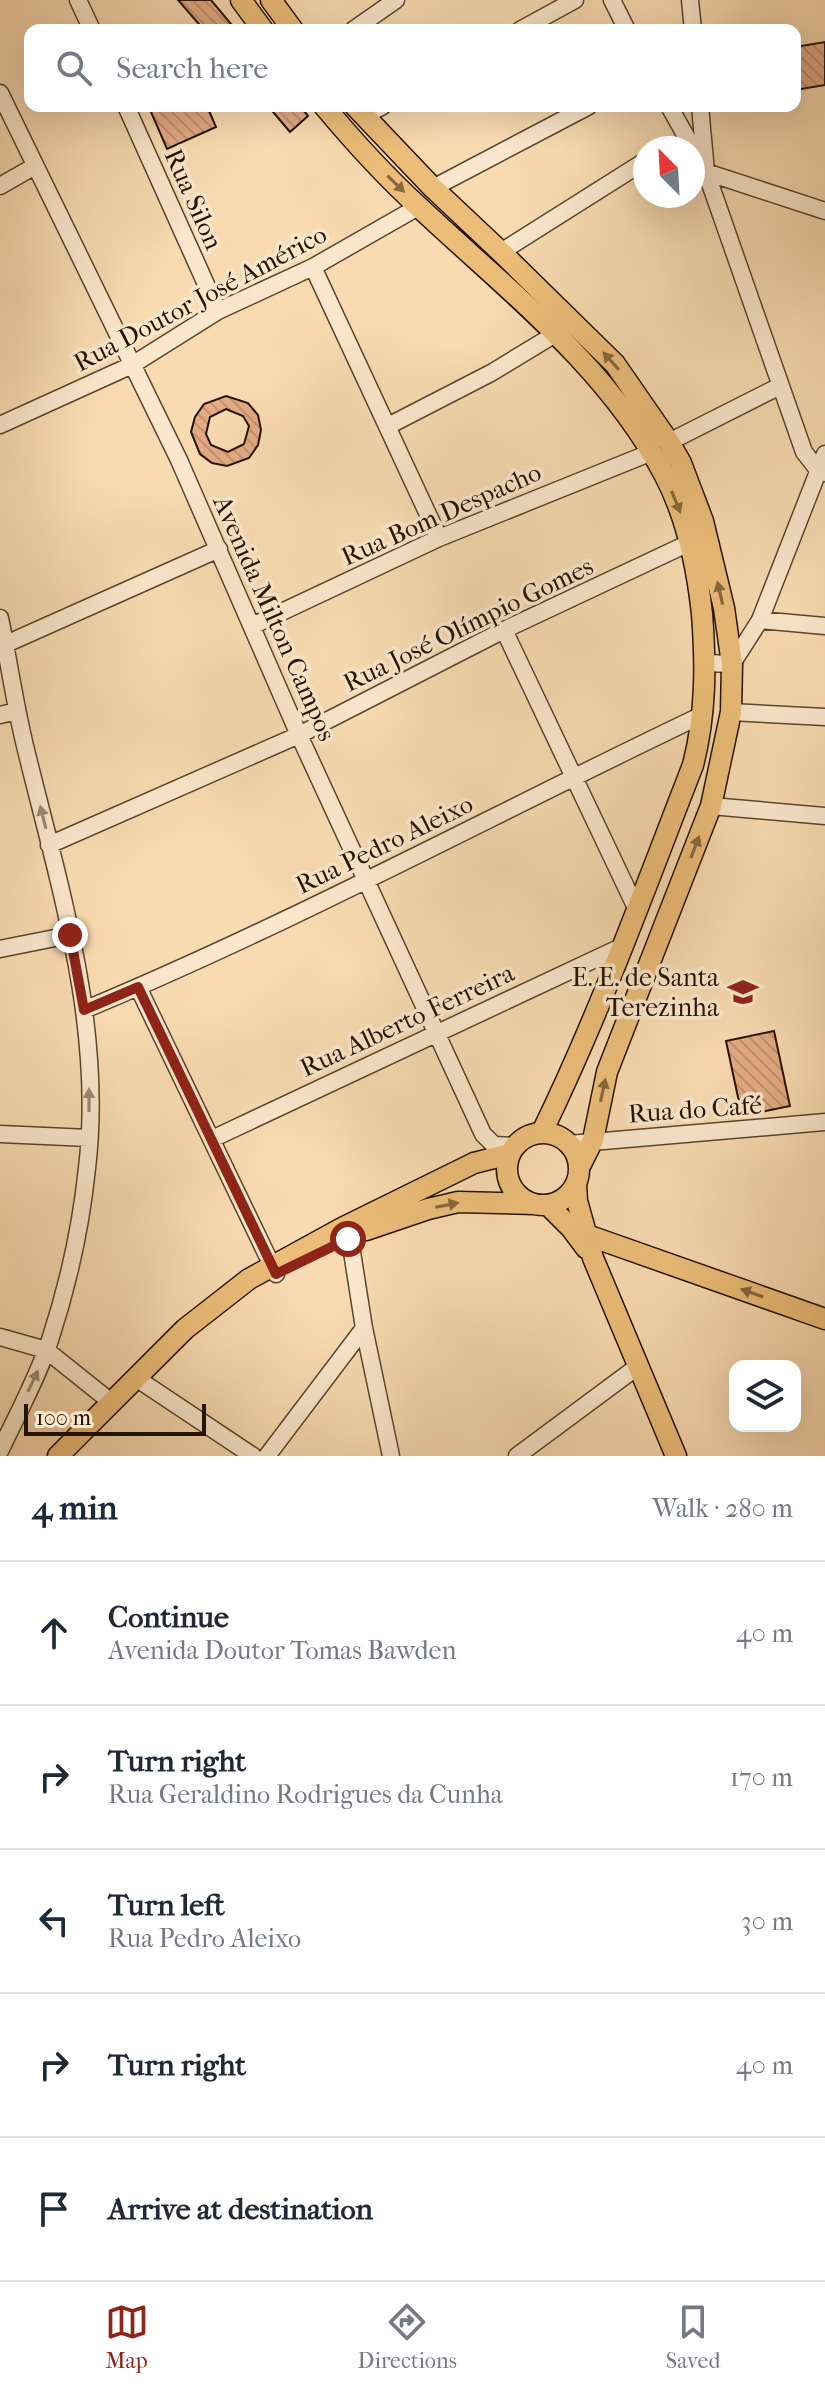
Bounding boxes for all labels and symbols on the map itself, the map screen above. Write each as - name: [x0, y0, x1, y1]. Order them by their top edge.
- north arrow: [633, 136, 705, 208]
- street label: Rua Silon: [158, 144, 229, 254]
- one-way arrow: [386, 175, 405, 193]
- street label: Rua Doutor José Américo: [68, 219, 332, 378]
- one-way arrow: [602, 352, 620, 371]
- street label: Rua Bom Despacho: [337, 456, 546, 572]
- street label: Avenida Milton Campos: [206, 490, 343, 746]
- one-way arrow: [670, 490, 683, 514]
- street label: Rua José Olímpio Gomes: [338, 550, 598, 698]
- one-way arrow: [714, 580, 726, 605]
- street label: Rua Pedro Aleixo: [291, 788, 478, 901]
- one-way arrow: [36, 805, 48, 830]
- one-way arrow: [689, 835, 702, 859]
- route end: [52, 917, 88, 953]
- street label: Rua Alberto Ferreira: [295, 957, 520, 1084]
- place label: E. E. de Santa Terezinha: [572, 962, 720, 1023]
- school or university icon: E. E. de Santa Terezinha: [726, 975, 760, 1009]
- one-way arrow: [598, 1077, 610, 1102]
- one-way arrow: [83, 1087, 95, 1112]
- street label: Rua do Café: [627, 1089, 763, 1130]
- one-way arrow: [435, 1198, 460, 1211]
- route start: [330, 1221, 366, 1257]
- one-way arrow: [740, 1286, 764, 1299]
- one-way arrow: [26, 1369, 40, 1392]
- scale bar: [24, 1400, 206, 1436]

